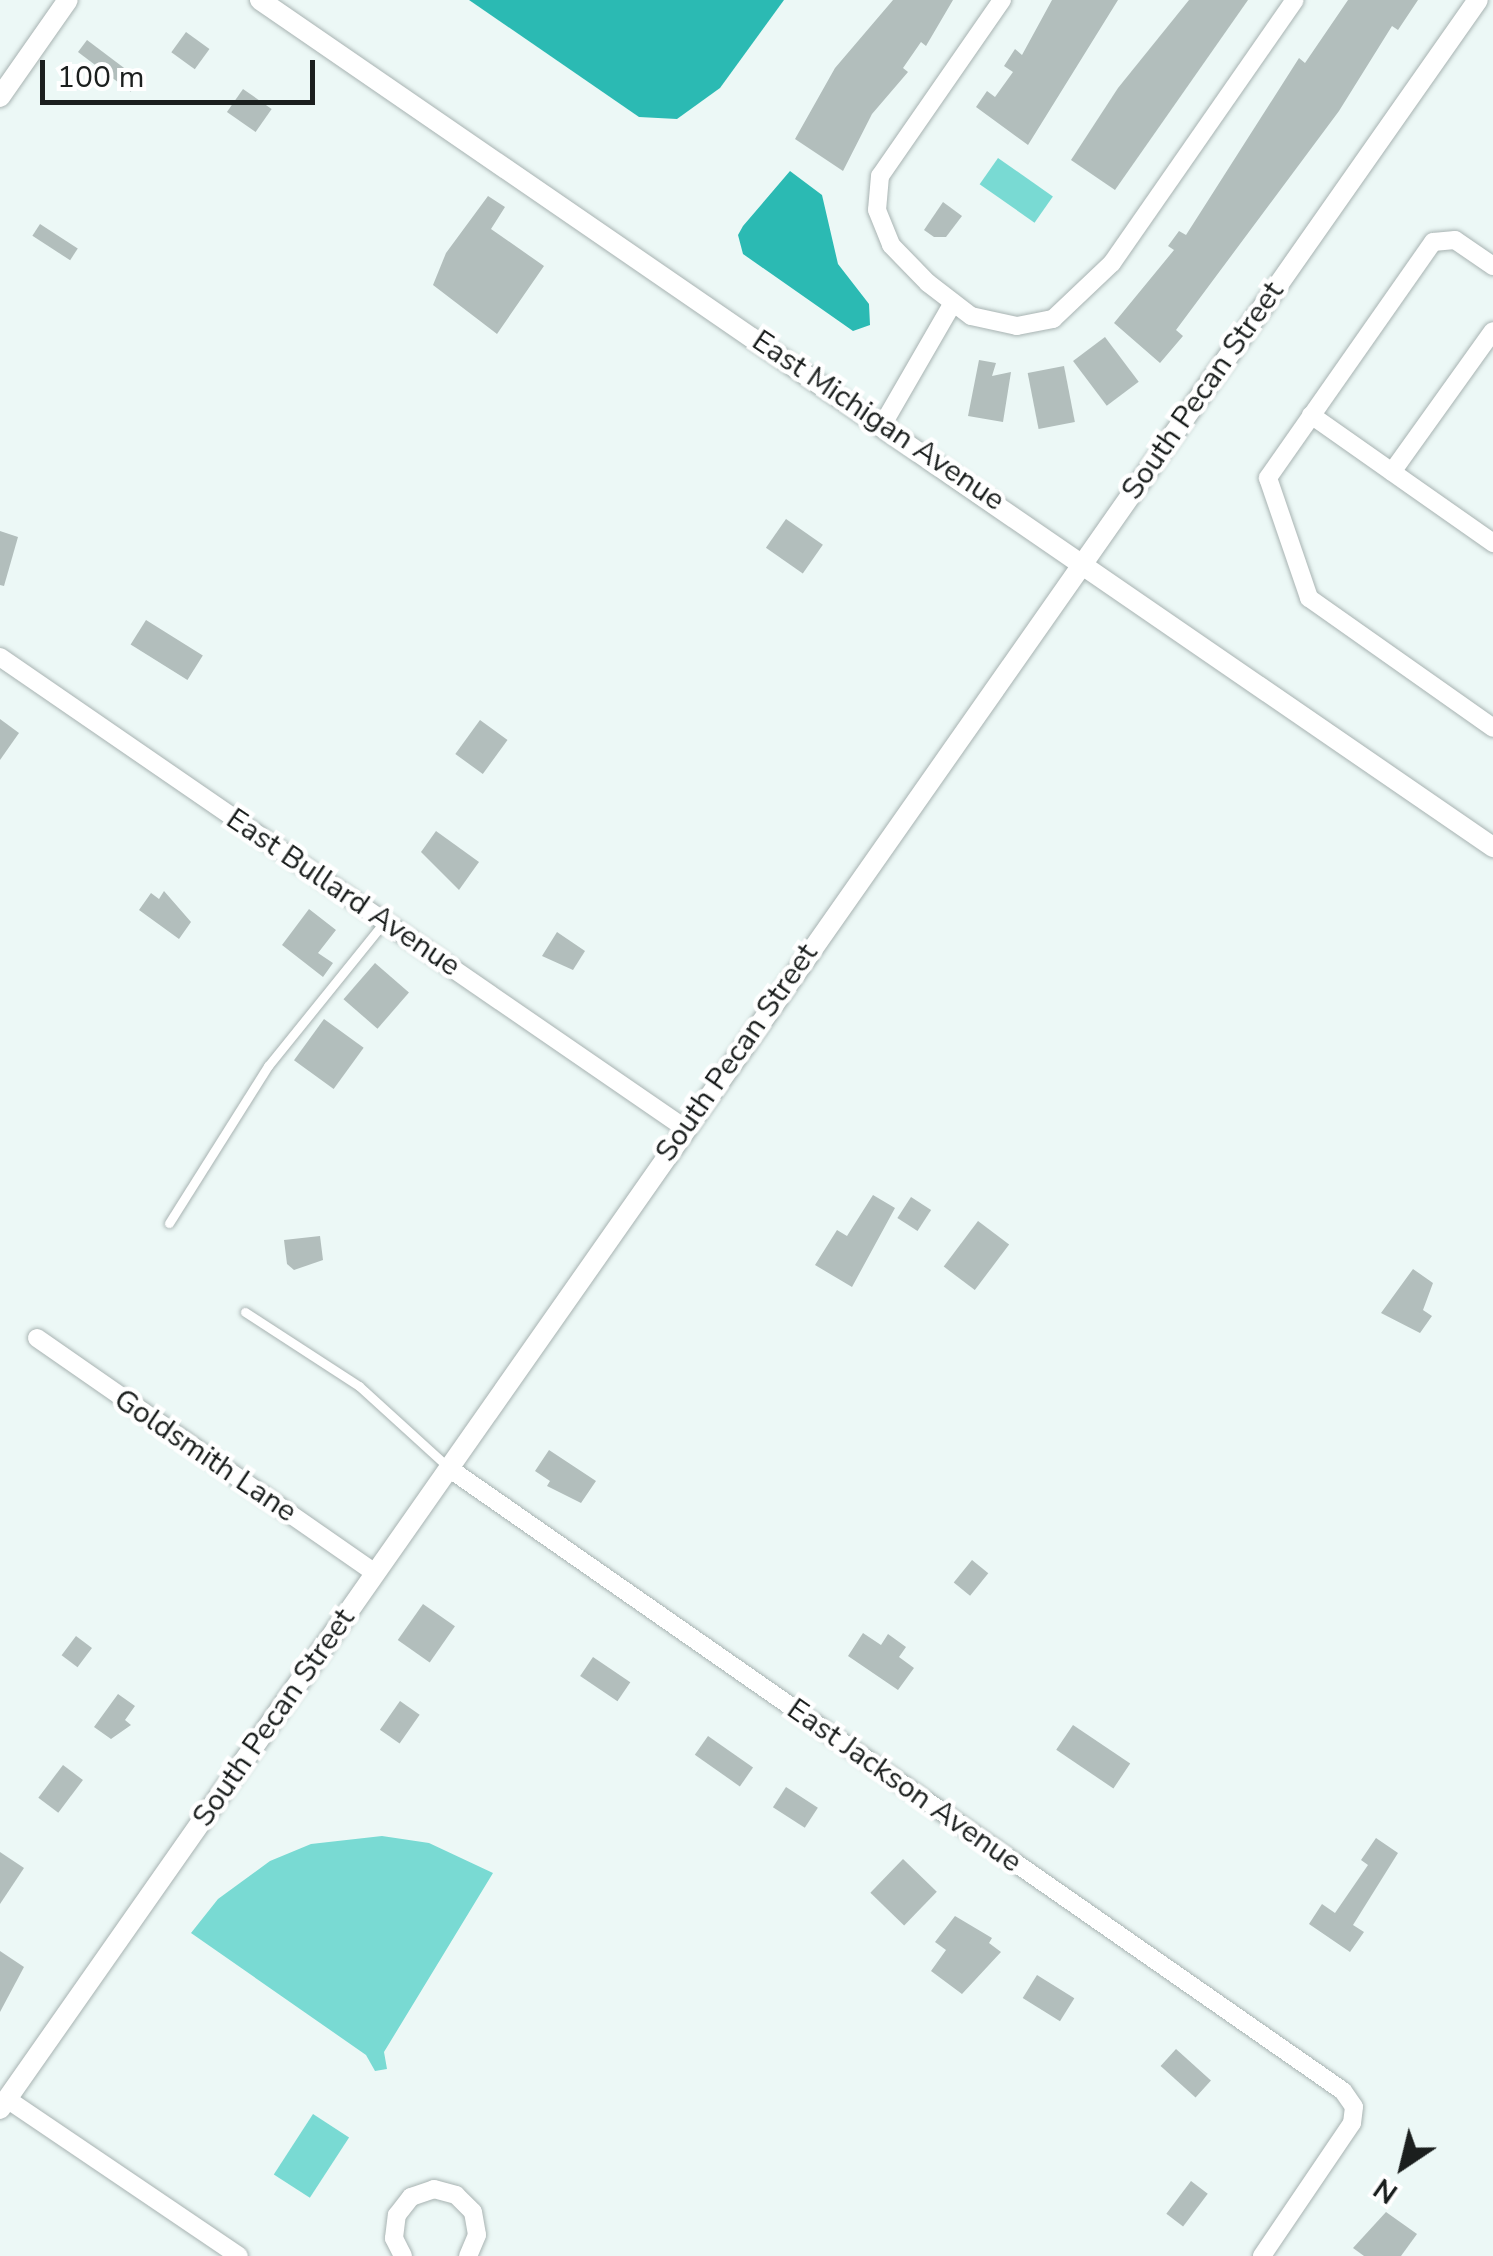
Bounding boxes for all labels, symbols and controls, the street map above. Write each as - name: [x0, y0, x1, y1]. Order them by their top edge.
- scale bar: [45, 40, 320, 102]
- text: 100 m: [57, 57, 144, 98]
- street label: South Pecan Street: [1114, 275, 1292, 507]
- street label: East Michigan Avenue: [745, 323, 1011, 519]
- street label: East Bullard Avenue: [219, 801, 467, 985]
- street label: South Pecan Street: [648, 937, 826, 1169]
- street label: Goldsmith Lane: [107, 1382, 303, 1530]
- street label: South Pecan Street: [185, 1602, 363, 1834]
- street label: East Jackson Avenue: [780, 1692, 1028, 1880]
- north arrow: [1353, 2116, 1453, 2216]
- text: N: [1366, 2169, 1405, 2212]

